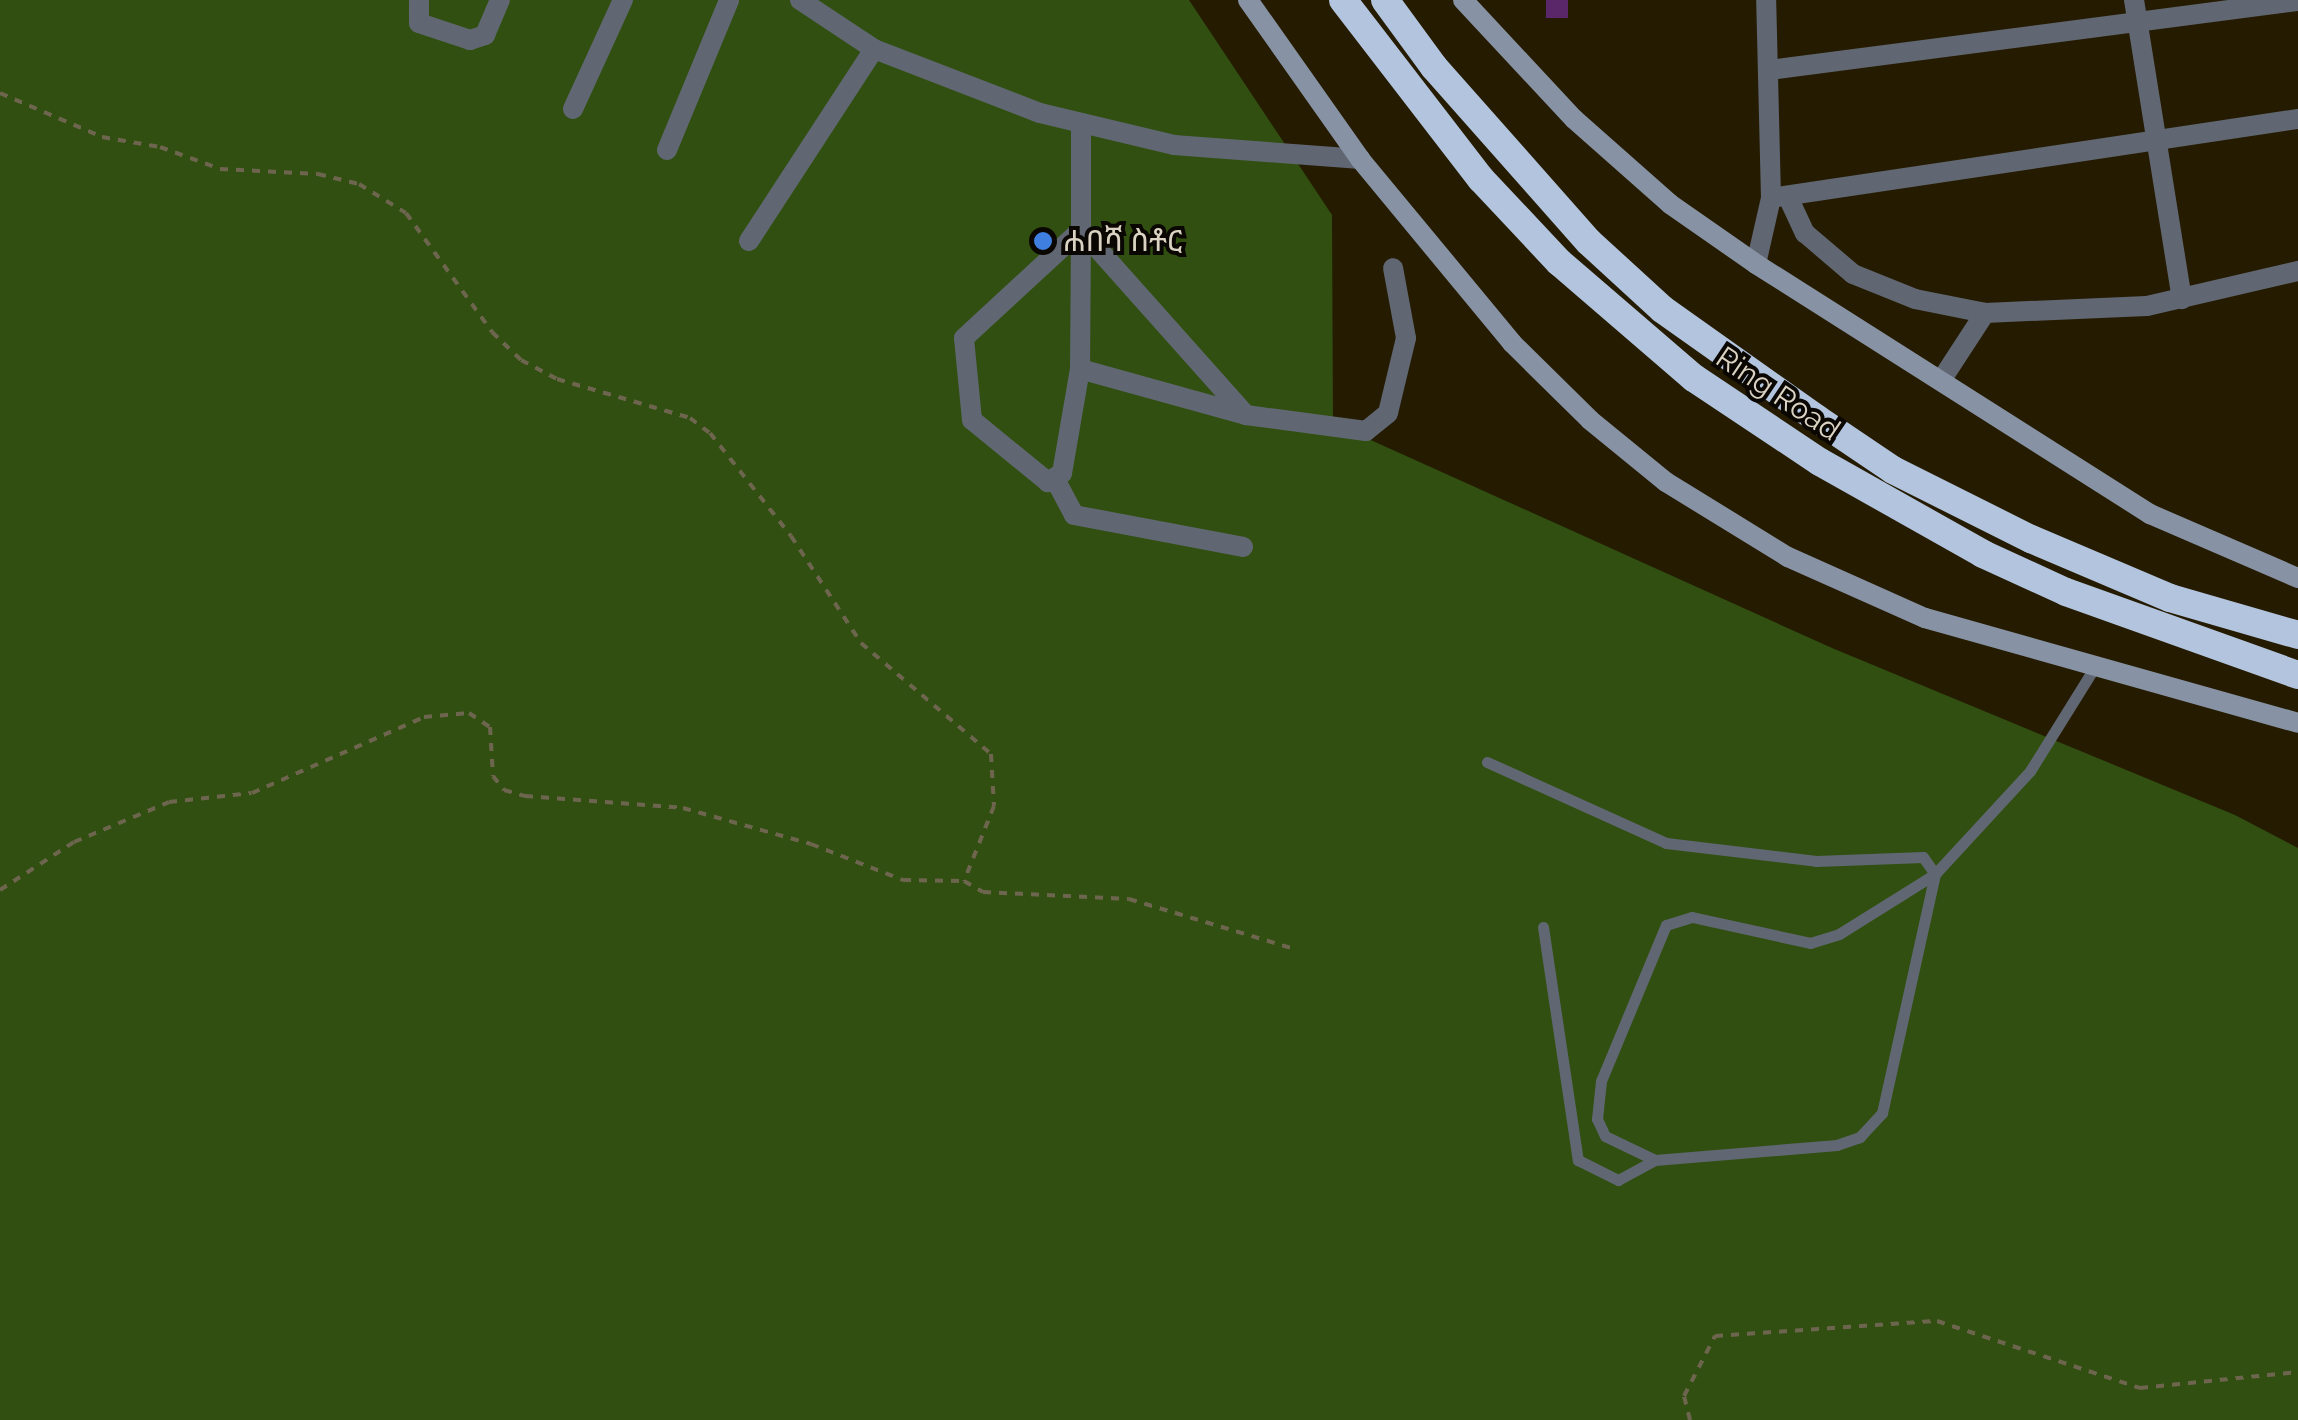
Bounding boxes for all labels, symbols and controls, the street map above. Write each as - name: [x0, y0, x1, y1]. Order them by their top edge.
- place label: ሐበሻ ስቶር: [1063, 223, 1182, 259]
- marker: ሐበሻ ስቶር: [1032, 230, 1054, 252]
- street label: Ring Road: [1709, 339, 1847, 449]

